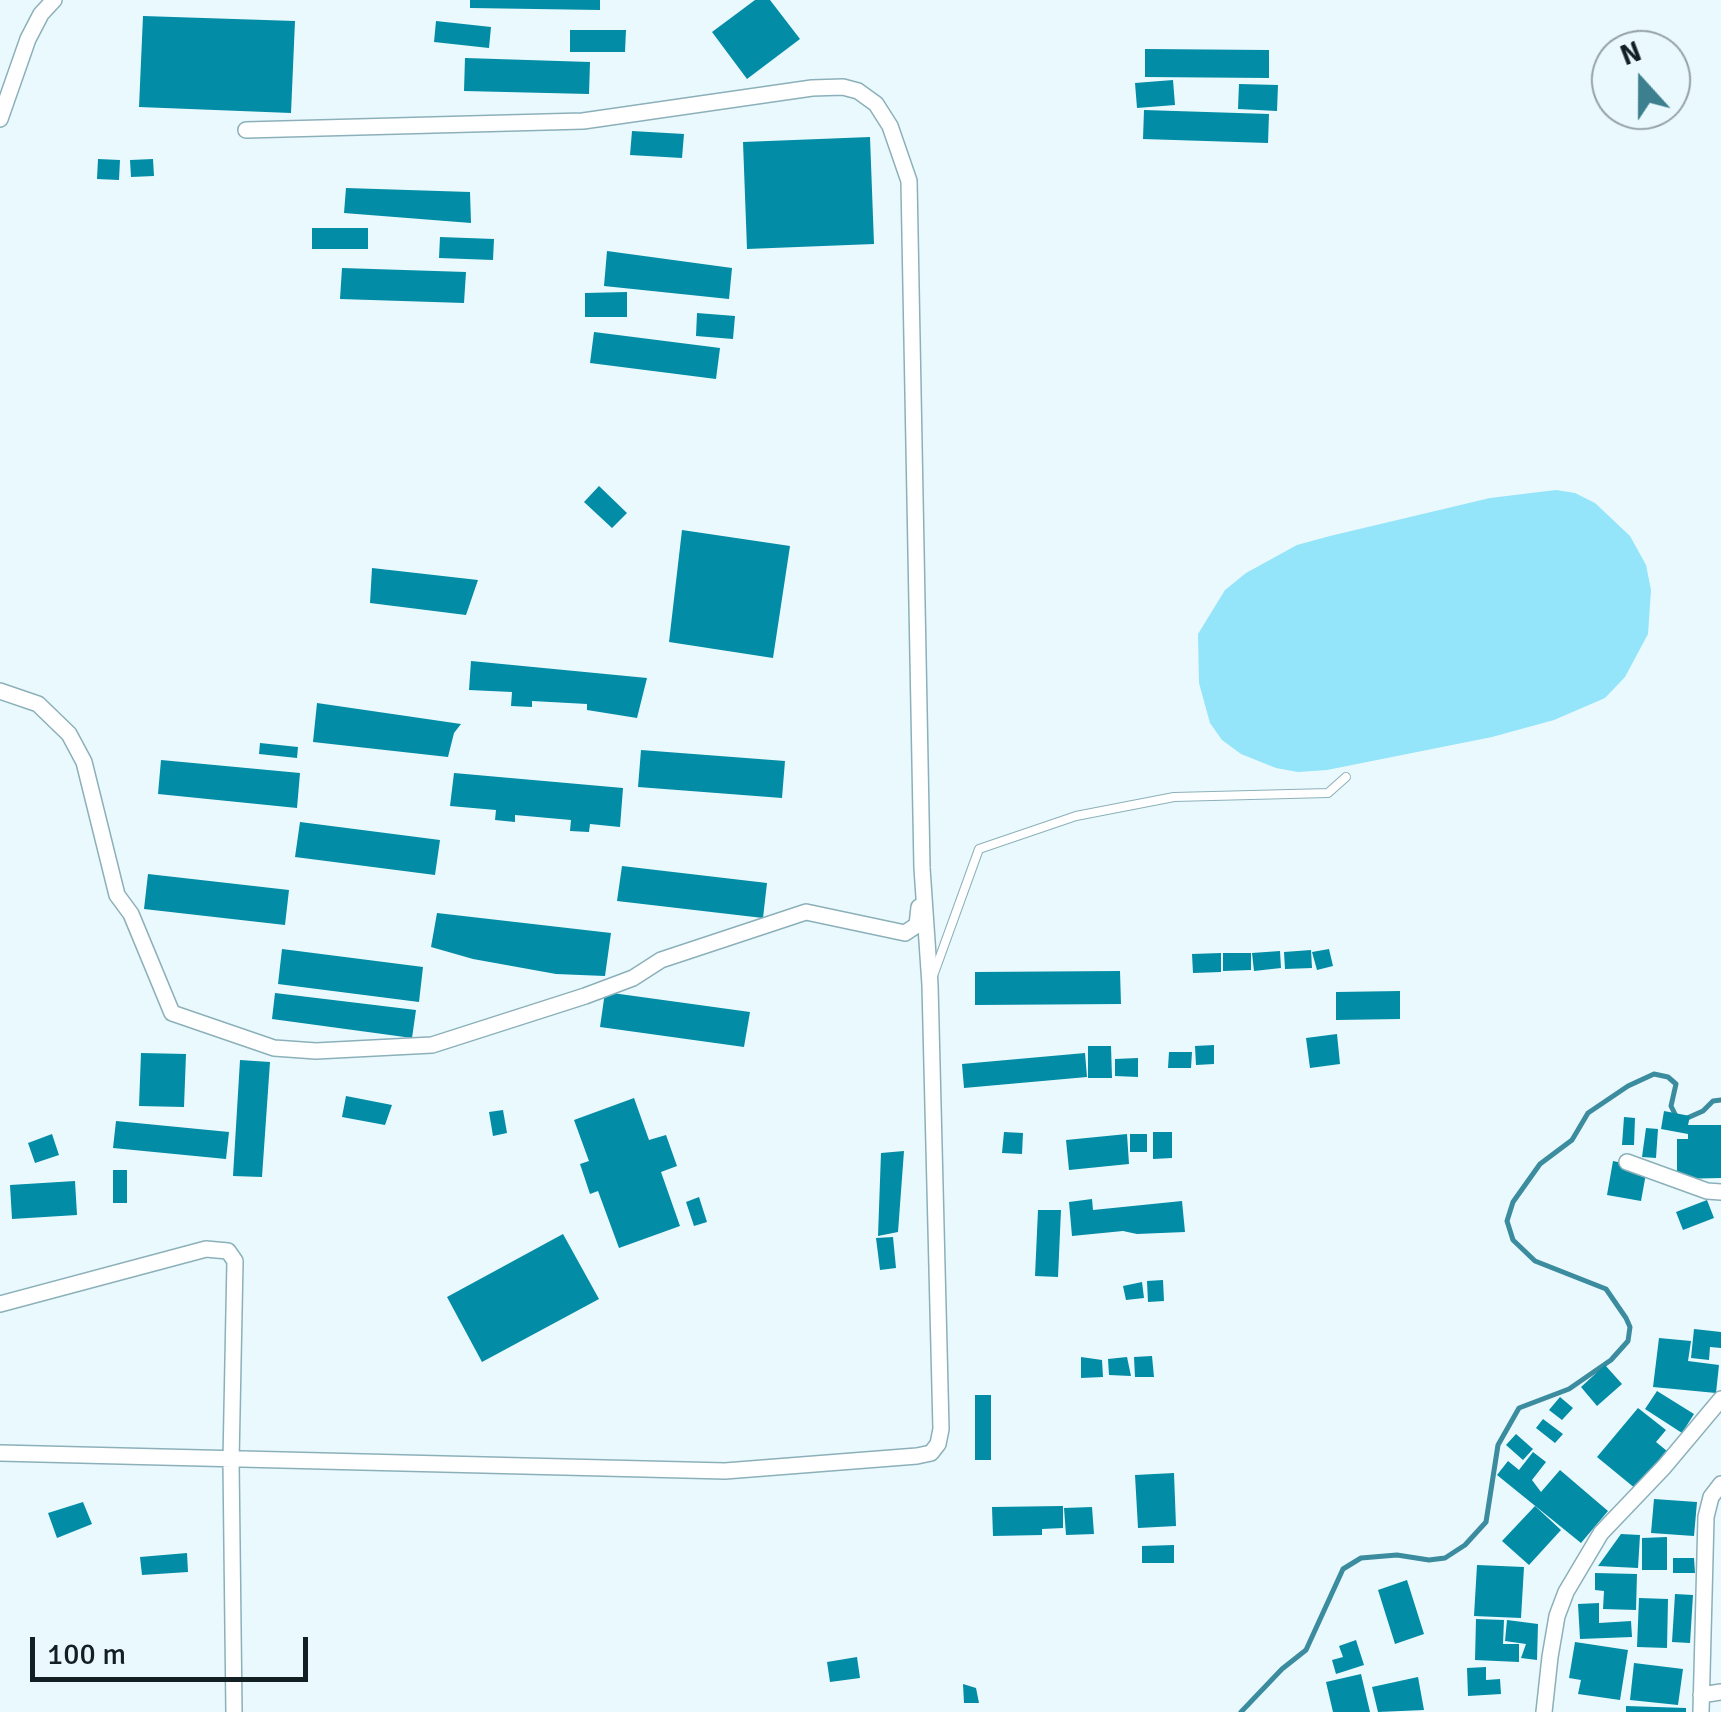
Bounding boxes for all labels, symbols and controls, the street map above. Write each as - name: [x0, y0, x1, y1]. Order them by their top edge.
- north arrow: [1591, 30, 1691, 130]
- text: N: [1616, 35, 1646, 73]
- scale bar: [35, 1617, 312, 1679]
- text: 100 m: [47, 1636, 126, 1673]

